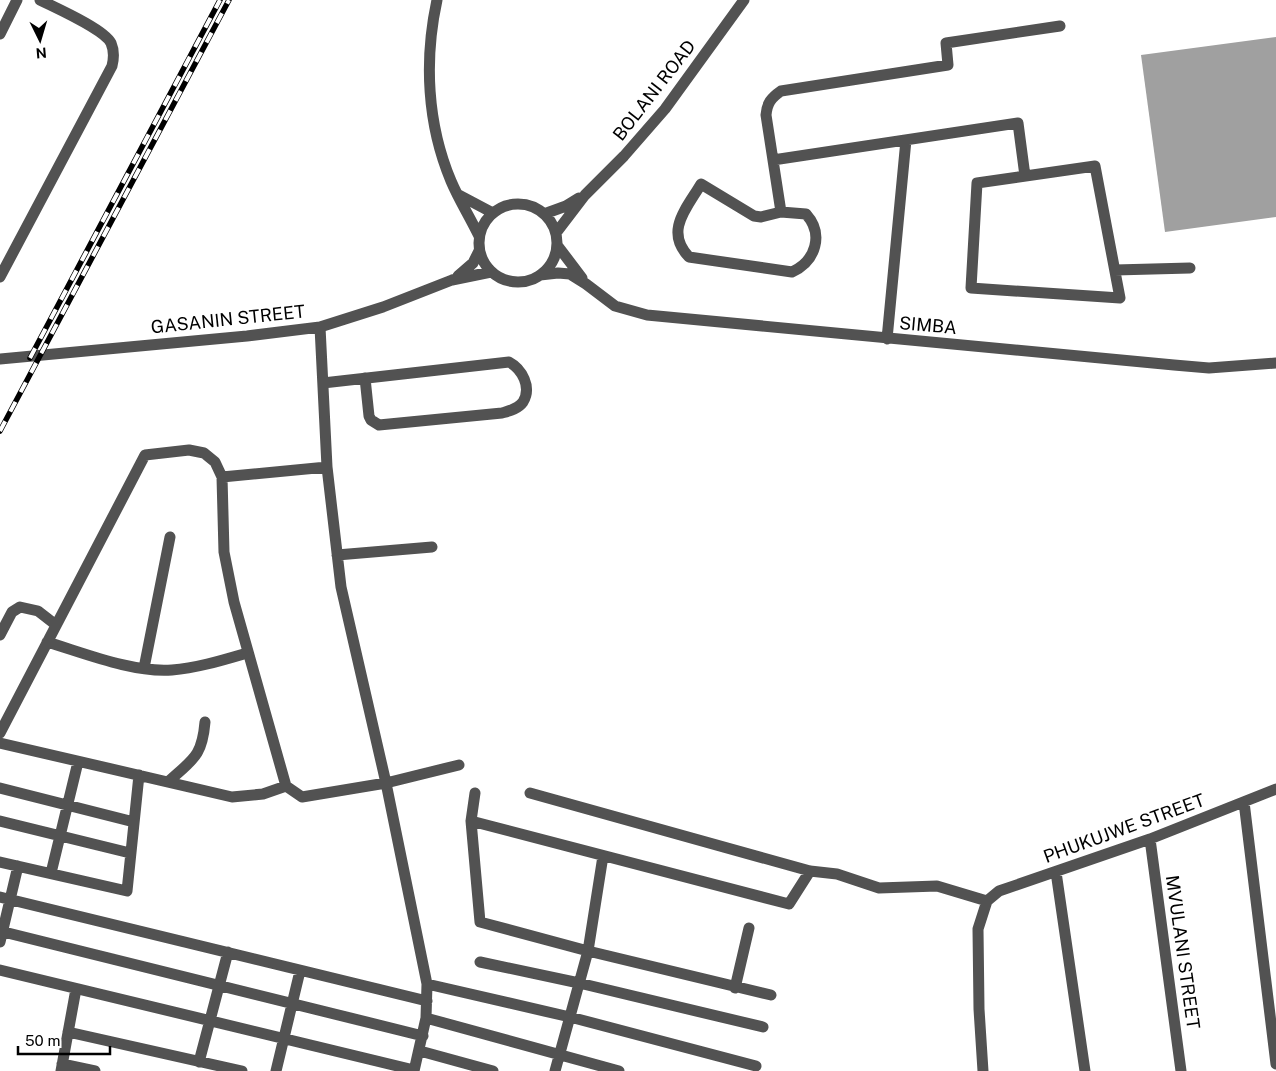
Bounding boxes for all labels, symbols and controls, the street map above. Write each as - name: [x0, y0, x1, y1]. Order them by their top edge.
- north arrow: [15, 15, 65, 65]
- street label: BOLANI ROAD: [608, 36, 700, 144]
- text: N: [35, 45, 47, 61]
- street label: GASANIN STREET: [150, 300, 306, 338]
- street label: SIMBA: [898, 312, 958, 338]
- street label: PHUKUJWE STREET: [1040, 789, 1208, 867]
- street label: MVULANI STREET: [1162, 874, 1204, 1031]
- scale bar: [18, 1024, 110, 1056]
- text: 50 m: [25, 1032, 60, 1049]

